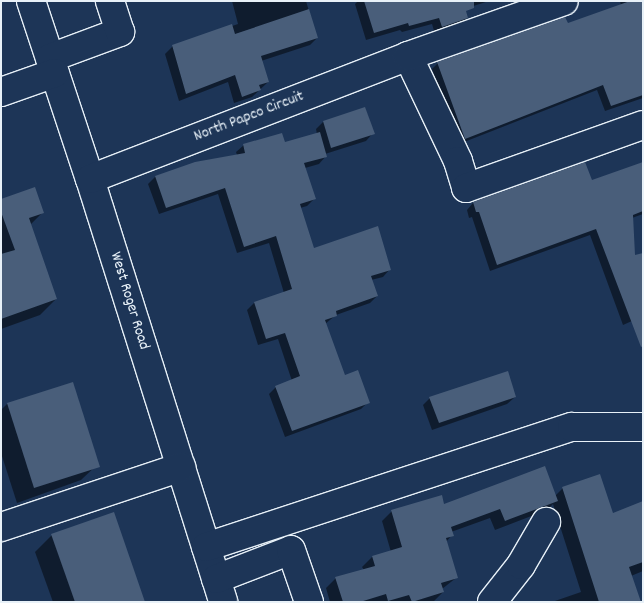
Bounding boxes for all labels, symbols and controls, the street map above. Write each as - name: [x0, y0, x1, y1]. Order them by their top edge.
- street label: North Papco Circuit: [191, 87, 307, 147]
- street label: West Roger Road: [105, 250, 153, 352]

